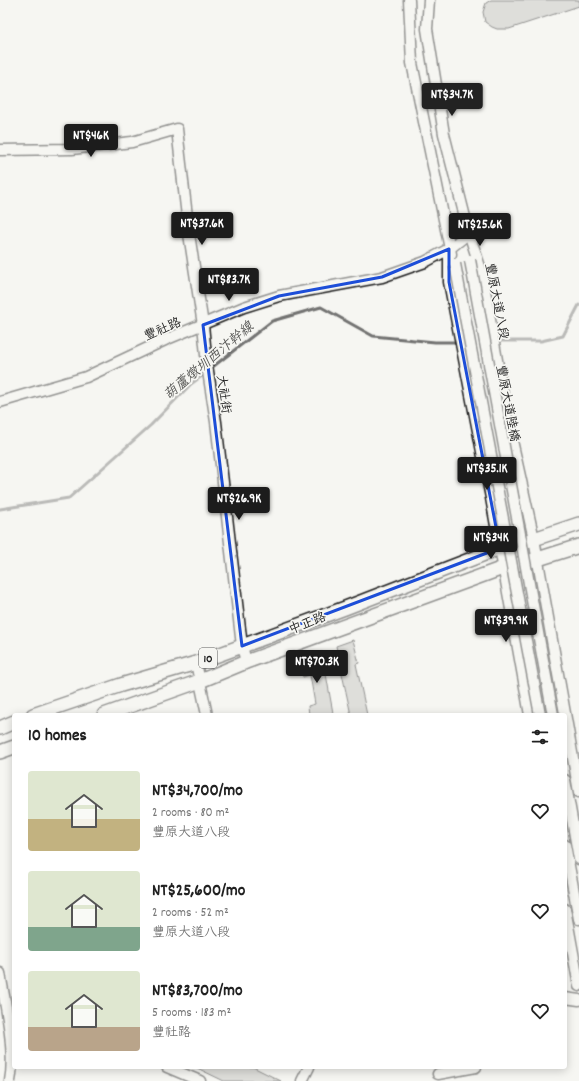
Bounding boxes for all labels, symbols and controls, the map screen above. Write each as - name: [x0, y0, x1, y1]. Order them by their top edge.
- pin: NT$34.7K: [411, 83, 493, 117]
- text: NT$34.7K: [431, 86, 473, 105]
- pin: NT$46K: [58, 124, 124, 158]
- text: NT$46K: [73, 127, 109, 146]
- pin: NT$37.6K: [161, 212, 243, 246]
- pin: NT$25.6K: [439, 213, 521, 247]
- text: NT$37.6K: [180, 215, 224, 234]
- text: NT$25.6K: [458, 216, 502, 235]
- street label: 豐原大道八段: [479, 261, 512, 342]
- pin: NT$83.7K: [188, 268, 270, 302]
- text: NT$83.7K: [208, 271, 250, 290]
- street label: 豐社路: [141, 314, 185, 347]
- water label: 葫蘆燉圳西汴幹線: [160, 317, 259, 405]
- street label: 豐原大道陸橋: [490, 363, 523, 444]
- street label: 大社街: [210, 374, 235, 415]
- pin: NT$35.1K: [446, 457, 528, 491]
- text: NT$35.1K: [466, 460, 508, 479]
- pin: NT$26.9K: [198, 487, 280, 521]
- text: NT$26.9K: [217, 490, 261, 509]
- pin: NT$34K: [458, 526, 524, 560]
- text: NT$34K: [473, 529, 509, 548]
- street label: 中正路: [286, 608, 330, 640]
- pin: NT$39.9K: [465, 609, 547, 643]
- text: NT$39.9K: [484, 612, 528, 631]
- road number: 10: [199, 648, 217, 668]
- pin: NT$70.3K: [276, 650, 358, 684]
- text: NT$70.3K: [295, 653, 339, 672]
- text: 10 homes: [28, 725, 87, 749]
- icon: filters: [529, 726, 551, 748]
- text: NT$34,700/mo: [152, 780, 243, 804]
- icon: home: [60, 787, 108, 835]
- icon: heart: [529, 800, 551, 822]
- text: 2 rooms · 80 m²: [152, 804, 229, 823]
- text: 豐原大道八段: [152, 824, 230, 843]
- text: NT$25,600/mo: [152, 880, 245, 904]
- icon: home: [60, 887, 108, 935]
- icon: heart: [529, 900, 551, 922]
- text: 2 rooms · 52 m²: [152, 904, 229, 923]
- text: 豐原大道八段: [152, 924, 230, 943]
- text: NT$83,700/mo: [152, 980, 243, 1004]
- icon: home: [60, 987, 108, 1035]
- icon: heart: [529, 1000, 551, 1022]
- text: 5 rooms · 183 m²: [152, 1004, 231, 1023]
- text: 豐社路: [152, 1024, 191, 1043]

